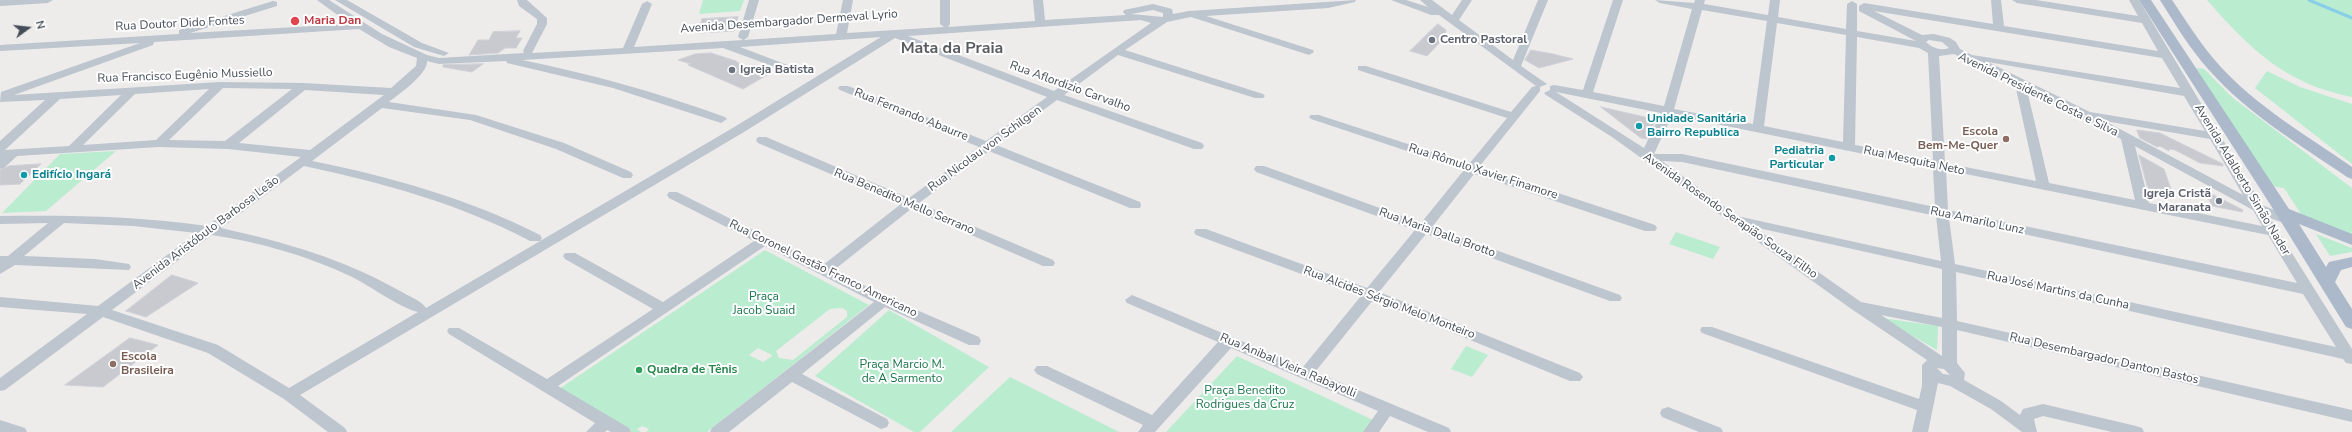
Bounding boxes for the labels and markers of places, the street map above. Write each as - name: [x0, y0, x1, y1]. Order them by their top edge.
- place label: Maria Dan: [304, 14, 361, 28]
- marker: Maria Dan: [289, 15, 301, 27]
- place label: Centro Pastoral: [1440, 33, 1527, 47]
- marker: Centro Pastoral: [1427, 35, 1437, 45]
- place label: Igreja Batista: [740, 63, 814, 77]
- marker: Igreja Batista: [727, 65, 737, 75]
- place label: Unidade Sanitária Bairro Republica: [1647, 112, 1746, 140]
- marker: Unidade Sanitária Bairro Republica: [1634, 121, 1644, 131]
- place label: Escola Bem-Me-Quer: [1918, 125, 1998, 153]
- marker: Escola Bem-Me-Quer: [2001, 134, 2011, 144]
- place label: Pediatria Particular: [1769, 144, 1824, 172]
- marker: Pediatria Particular: [1827, 153, 1837, 163]
- place label: Edifício Ingará: [32, 168, 111, 182]
- marker: Edifício Ingará: [19, 170, 29, 180]
- place label: Igreja Cristã Maranata: [2143, 187, 2211, 215]
- marker: Igreja Cristã Maranata: [2214, 196, 2224, 206]
- place label: Escola Brasileira: [121, 350, 174, 378]
- marker: Escola Brasileira: [108, 359, 118, 369]
- place label: Quadra de Tênis: [647, 363, 737, 377]
- marker: Quadra de Tênis: [634, 365, 644, 375]

